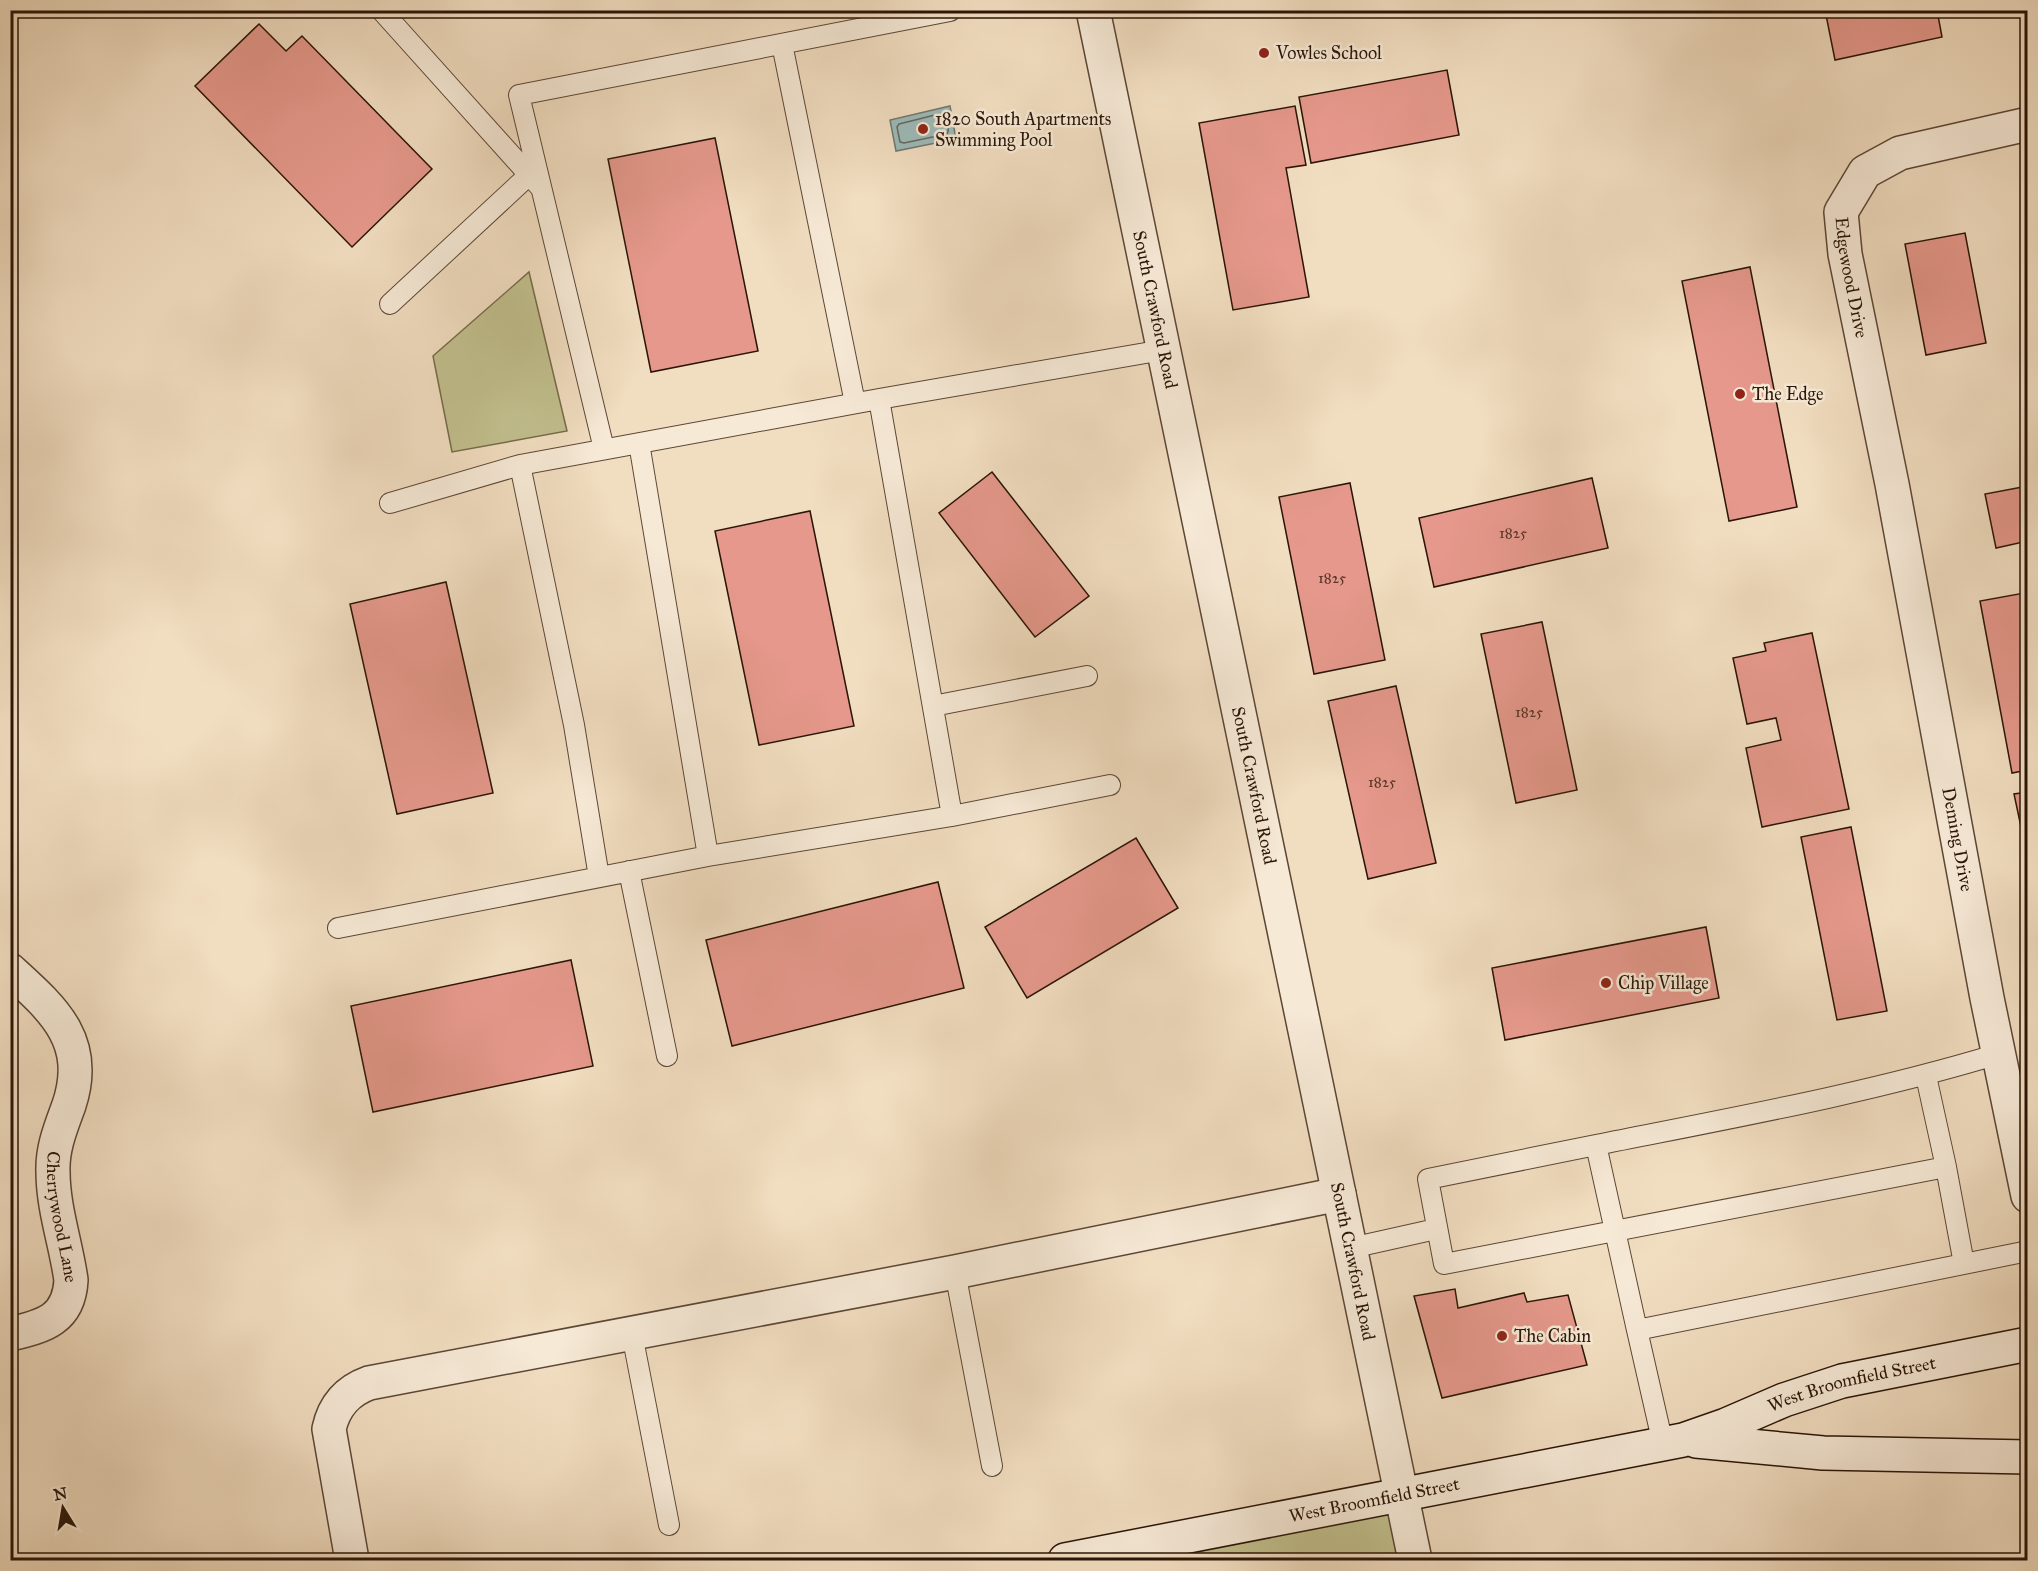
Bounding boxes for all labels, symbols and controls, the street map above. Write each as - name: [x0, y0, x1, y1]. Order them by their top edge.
- place label: Vowles School: [1275, 42, 1382, 64]
- marker: Vowles School: [1257, 46, 1271, 60]
- place label: 1820 South Apartments Swimming Pool: [935, 108, 1111, 152]
- marker: 1820 South Apartments Swimming Pool: [916, 122, 930, 136]
- street label: Edgewood Drive: [1831, 216, 1873, 340]
- street label: South Crawford Road: [1128, 229, 1182, 391]
- place label: The Edge: [1752, 383, 1823, 406]
- marker: The Edge: [1733, 387, 1747, 401]
- house number: 1825: [1499, 524, 1527, 542]
- house number: 1825: [1318, 569, 1346, 587]
- house number: 1825: [1515, 703, 1543, 721]
- street label: South Crawford Road: [1227, 704, 1281, 866]
- house number: 1825: [1368, 773, 1396, 791]
- street label: Deming Drive: [1937, 785, 1978, 893]
- place label: Chip Village: [1618, 972, 1709, 995]
- marker: Chip Village: [1599, 976, 1613, 990]
- street label: Cherrywood Lane: [42, 1150, 82, 1284]
- street label: South Crawford Road: [1326, 1180, 1380, 1342]
- place label: The Cabin: [1514, 1325, 1591, 1347]
- marker: The Cabin: [1495, 1329, 1509, 1343]
- street label: West Broomfield Street: [1764, 1351, 1938, 1417]
- street label: West Broomfield Street: [1287, 1473, 1462, 1527]
- north arrow: [33, 1478, 93, 1538]
- text: N: [52, 1483, 69, 1504]

